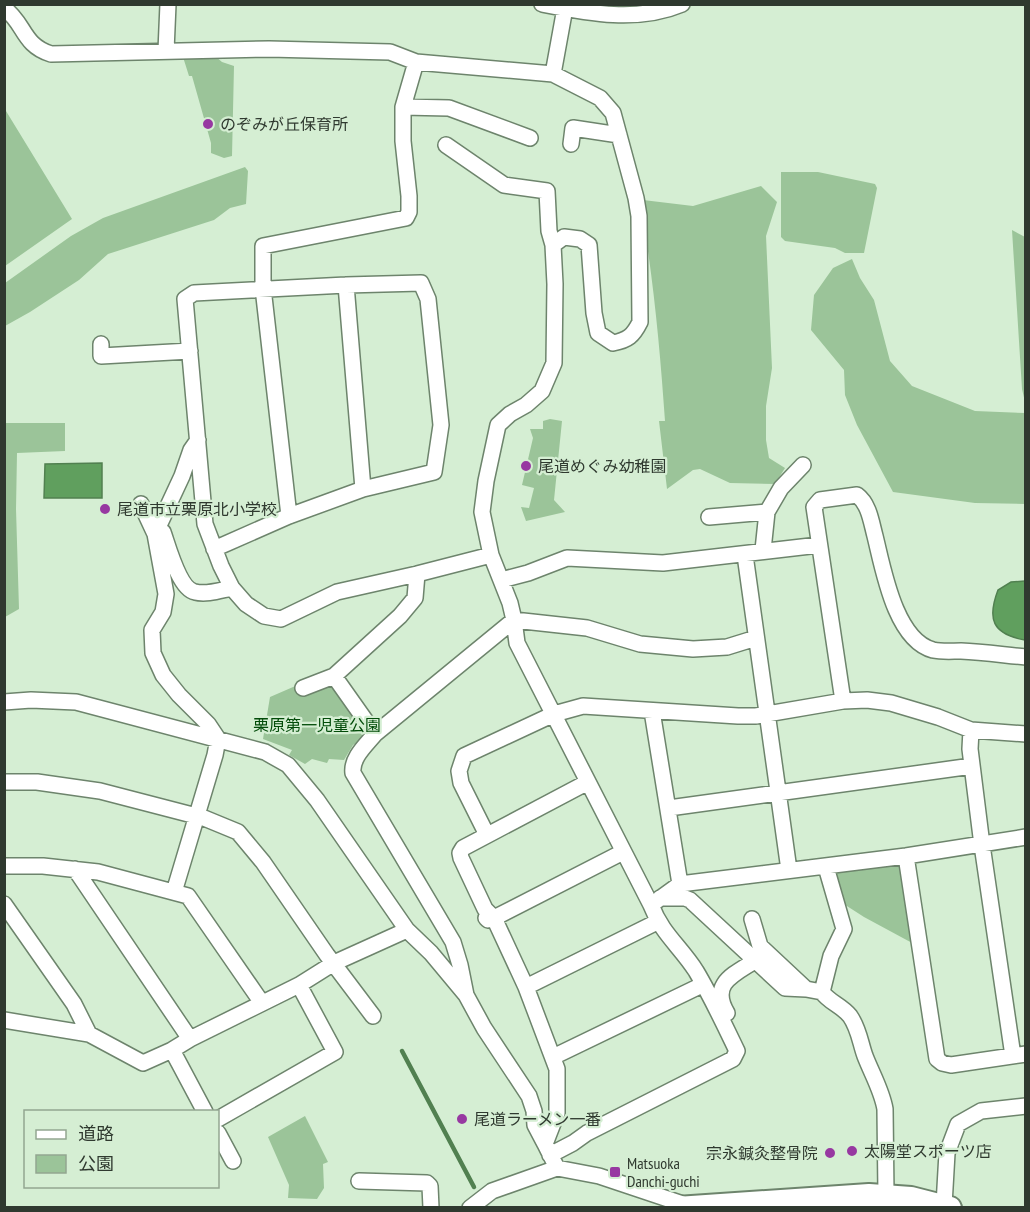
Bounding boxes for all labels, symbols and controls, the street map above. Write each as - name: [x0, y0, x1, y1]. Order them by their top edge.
- place label: のぞみが丘保育所: [220, 114, 348, 134]
- marker: のぞみが丘保育所: [201, 117, 215, 131]
- place label: 尾道めぐみ幼稚園: [538, 456, 666, 476]
- marker: 尾道めぐみ幼稚園: [519, 459, 533, 473]
- place label: 尾道市立栗原北小学校: [117, 499, 277, 519]
- marker: 尾道市立栗原北小学校: [98, 502, 112, 516]
- park label: 栗原第一児童公園: [253, 715, 381, 735]
- place label: 尾道ラーメン一番: [474, 1109, 601, 1129]
- legend: [24, 1110, 219, 1188]
- marker: 尾道ラーメン一番: [455, 1112, 469, 1126]
- text: 道路: [78, 1122, 114, 1145]
- place label: 太陽堂スポーツ店: [864, 1141, 992, 1161]
- place label: 宗永鍼灸整骨院: [706, 1143, 818, 1163]
- marker: 太陽堂スポーツ店: [845, 1144, 859, 1158]
- marker: 宗永鍼灸整骨院: [823, 1146, 837, 1160]
- text: 公園: [78, 1152, 114, 1175]
- place label: Matsuoka Danchi-guchi: [627, 1153, 700, 1191]
- marker: Matsuoka Danchi-guchi: [608, 1165, 622, 1179]

